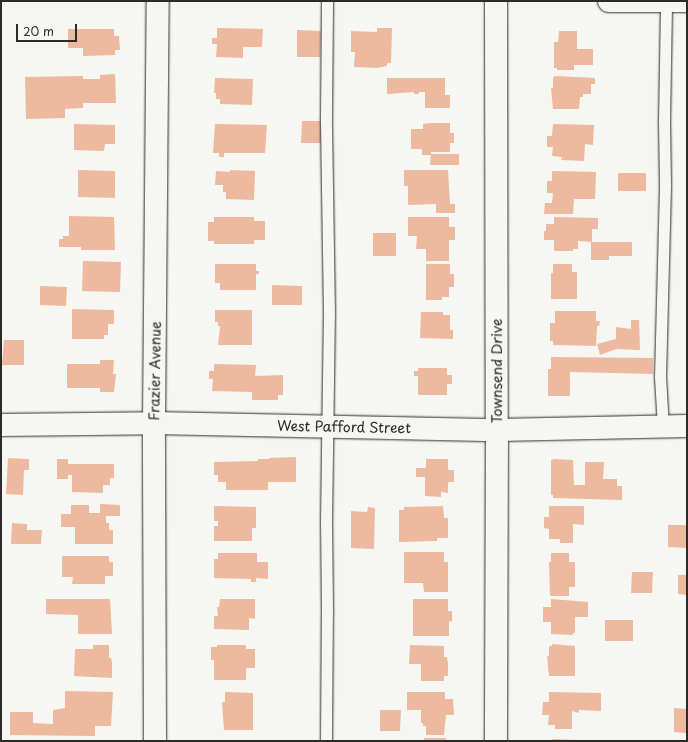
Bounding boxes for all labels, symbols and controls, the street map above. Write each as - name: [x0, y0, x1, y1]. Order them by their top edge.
- scale bar: [18, 16, 79, 42]
- text: 20 m: [23, 22, 54, 40]
- street label: Townsend Drive: [489, 319, 505, 423]
- street label: Frazier Avenue: [146, 321, 164, 421]
- street label: West Pafford Street: [277, 417, 411, 437]

